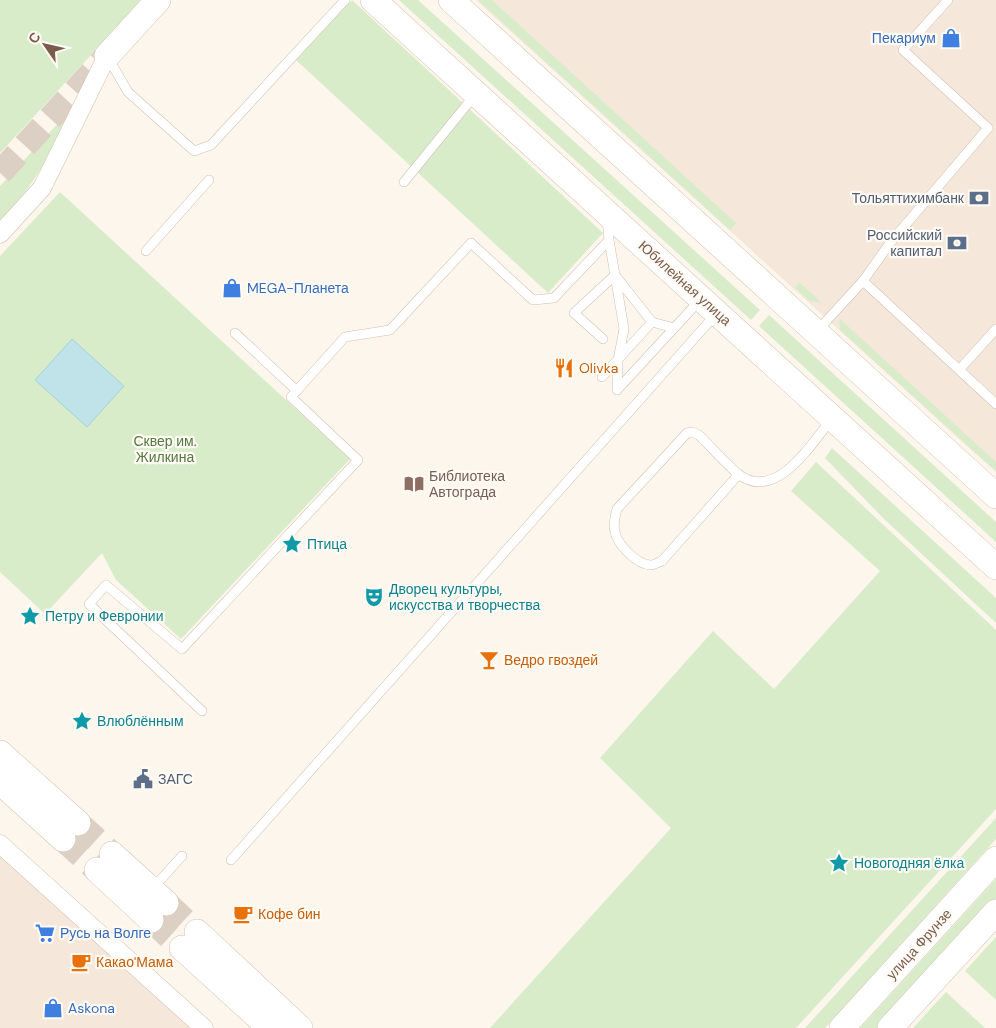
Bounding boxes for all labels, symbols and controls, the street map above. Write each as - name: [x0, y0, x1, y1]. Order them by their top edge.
- north arrow: [20, 20, 70, 70]
- shop icon: Пекариум: [940, 27, 962, 49]
- text: С: [24, 29, 45, 47]
- place label: Пекариум: [872, 29, 936, 47]
- bank icon: Тольяттихимбанк: [968, 187, 990, 209]
- place label: Тольяттихимбанк: [852, 189, 965, 207]
- place label: Российский капитал: [867, 226, 942, 260]
- bank icon: Российский капитал: [946, 232, 968, 254]
- street label: Юбилейная улица: [635, 236, 735, 330]
- shop icon: MEGA-Планета: [221, 277, 243, 299]
- place label: MEGA-Планета: [247, 279, 349, 297]
- restaurant icon: Olivka: [553, 357, 575, 379]
- place label: Olivka: [579, 359, 618, 377]
- park label: Сквер им. Жилкина: [133, 432, 197, 466]
- place label: Библиотека Автограда: [429, 467, 505, 501]
- library icon: Библиотека Автограда: [403, 473, 425, 495]
- place icon: Птица: [281, 533, 303, 555]
- place label: Птица: [307, 535, 347, 553]
- place label: Дворец культуры, искусства и творчества: [389, 580, 540, 614]
- theatre icon: Дворец культуры, искусства и творчества: [363, 586, 385, 608]
- place icon: Петру и Февронии: [19, 605, 41, 627]
- place label: Петру и Февронии: [45, 607, 164, 625]
- bar icon: Ведро гвоздей: [478, 649, 500, 671]
- place label: Ведро гвоздей: [504, 651, 598, 669]
- place icon: Влюблённым: [71, 710, 93, 732]
- place label: Влюблённым: [97, 712, 184, 730]
- public building icon: ЗАГС: [132, 768, 154, 790]
- place label: ЗАГС: [158, 770, 193, 788]
- place icon: Новогодняя ёлка: [828, 852, 850, 874]
- place label: Новогодняя ёлка: [854, 854, 964, 872]
- cafe icon: Кофе бин: [232, 903, 254, 925]
- place label: Кофе бин: [258, 905, 321, 923]
- street label: улица Фрунзе: [882, 905, 956, 983]
- supermarket icon: Русь на Волге: [34, 922, 56, 944]
- place label: Русь на Волге: [60, 924, 151, 942]
- cafe icon: Какао'Мама: [70, 951, 92, 973]
- place label: Какао'Мама: [96, 953, 173, 971]
- shop icon: Askona: [42, 997, 64, 1019]
- place label: Askona: [68, 999, 115, 1017]

